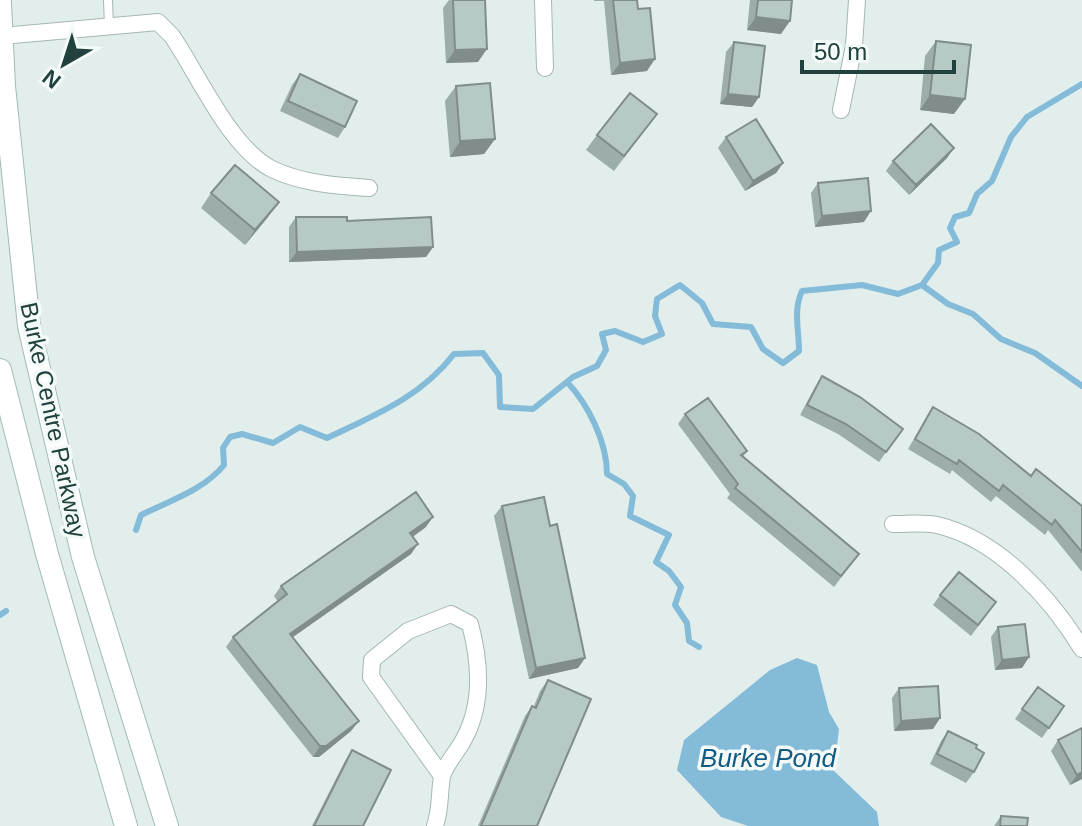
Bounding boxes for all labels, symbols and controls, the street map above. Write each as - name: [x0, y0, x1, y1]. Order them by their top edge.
- north arrow: [24, 24, 104, 104]
- scale bar: [802, 24, 954, 74]
- text: 50 m: [814, 38, 867, 65]
- text: N: [38, 64, 66, 94]
- street label: Burke Centre Parkway: [15, 300, 92, 540]
- water label: Burke Pond: [700, 743, 837, 773]

